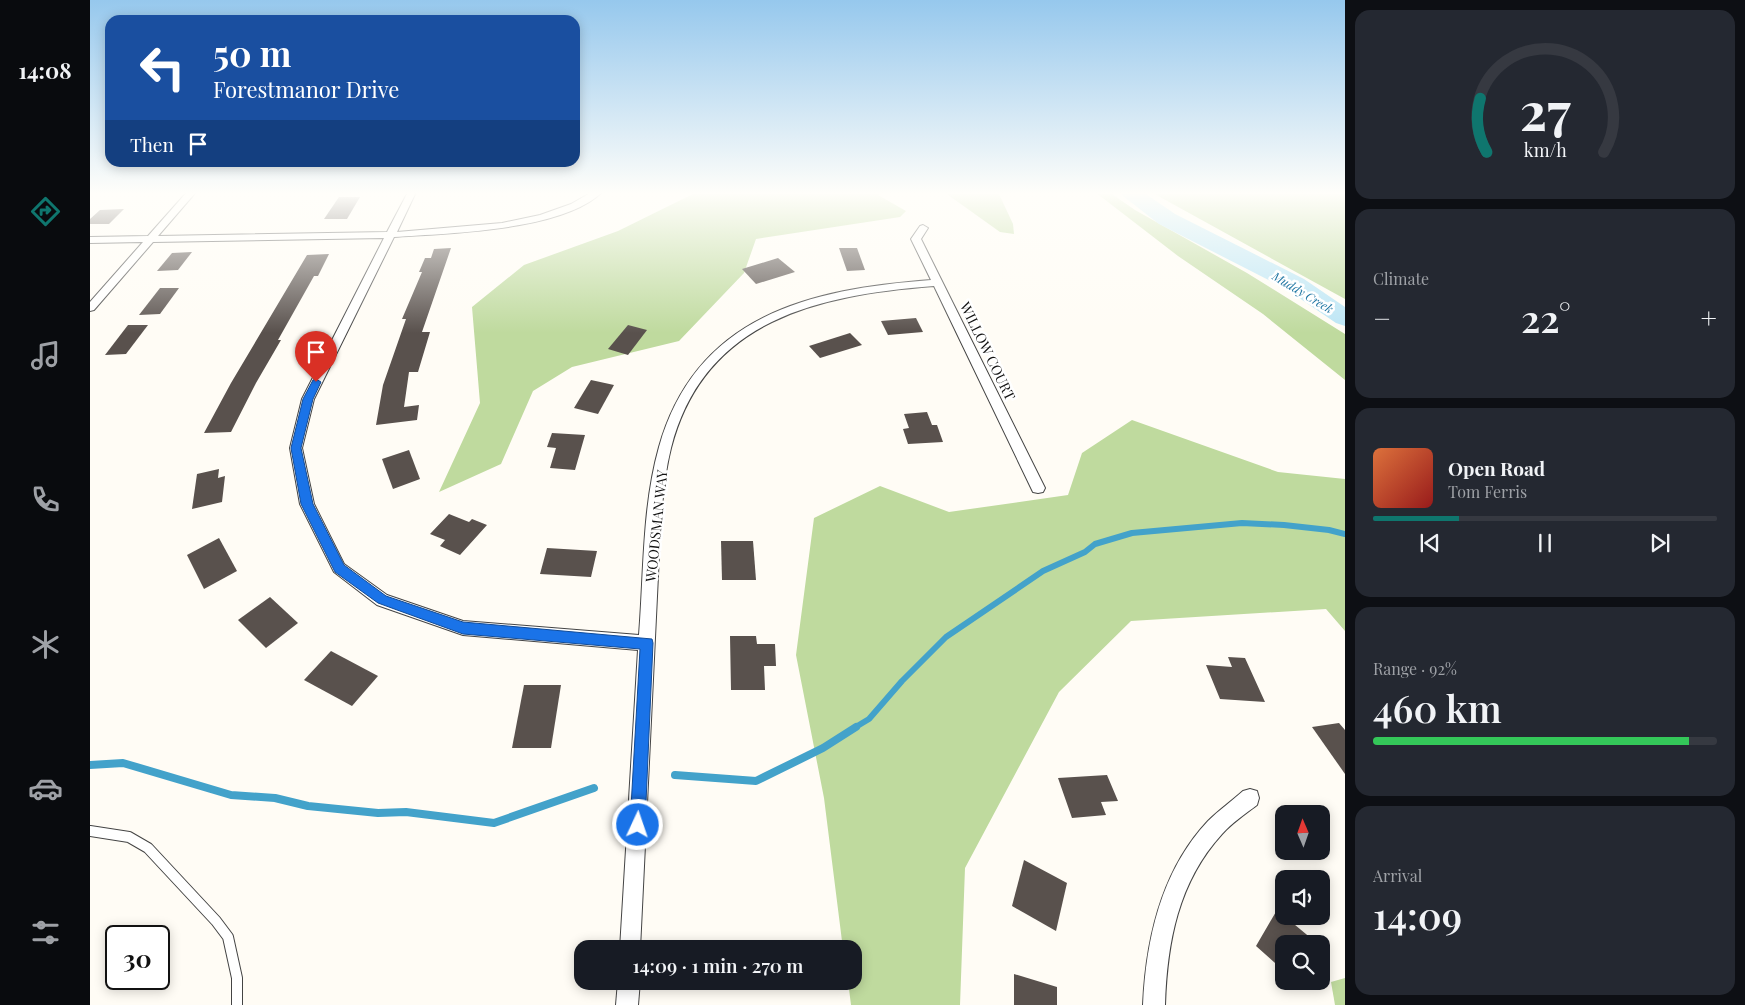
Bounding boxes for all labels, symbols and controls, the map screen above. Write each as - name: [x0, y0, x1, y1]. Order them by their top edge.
- text: 50 m: [213, 29, 291, 76]
- icon: left: [130, 35, 195, 100]
- text: 14:08: [19, 55, 71, 85]
- text: Forestmanor Drive: [213, 74, 399, 104]
- text: 27: [1520, 75, 1571, 144]
- icon: arrive: [184, 130, 212, 158]
- text: Then: [130, 131, 174, 157]
- text: km/h: [1524, 138, 1567, 161]
- icon: directions: [28, 194, 63, 229]
- water label: Muddy Creek: [1269, 267, 1336, 316]
- text: Climate: [1373, 268, 1429, 289]
- text: 22°: [1521, 292, 1571, 343]
- street label: WILLOW COURT: [956, 298, 1020, 403]
- text: −: [1373, 299, 1391, 336]
- text: +: [1701, 299, 1717, 336]
- pin: [295, 331, 337, 382]
- icon: music: [28, 338, 63, 373]
- icon: arrive: [302, 338, 330, 366]
- text: Open Road: [1448, 455, 1545, 481]
- street label: WOODSMAN WAY: [641, 468, 671, 584]
- text: Tom Ferris: [1448, 481, 1527, 502]
- icon: phone: [28, 482, 63, 517]
- icon: previous: [1416, 529, 1444, 557]
- icon: pause: [1531, 529, 1559, 557]
- icon: next: [1646, 529, 1674, 557]
- icon: climate: [28, 627, 63, 662]
- text: Range · 92%: [1373, 658, 1457, 679]
- text: 460 km: [1373, 682, 1502, 733]
- icon: car: [28, 771, 63, 806]
- position arrow: [611, 798, 663, 850]
- north arrow: [1275, 805, 1330, 860]
- map controls: [1275, 805, 1330, 990]
- text: Arrival: [1373, 865, 1422, 886]
- button: sound: [1275, 870, 1330, 925]
- text: 14:09: [1373, 889, 1462, 940]
- icon: filters: [28, 915, 63, 950]
- speed limit sign: 30: [105, 925, 170, 990]
- button: search: [1275, 935, 1330, 990]
- text: 14:09 · 1 min · 270 m: [633, 952, 803, 978]

